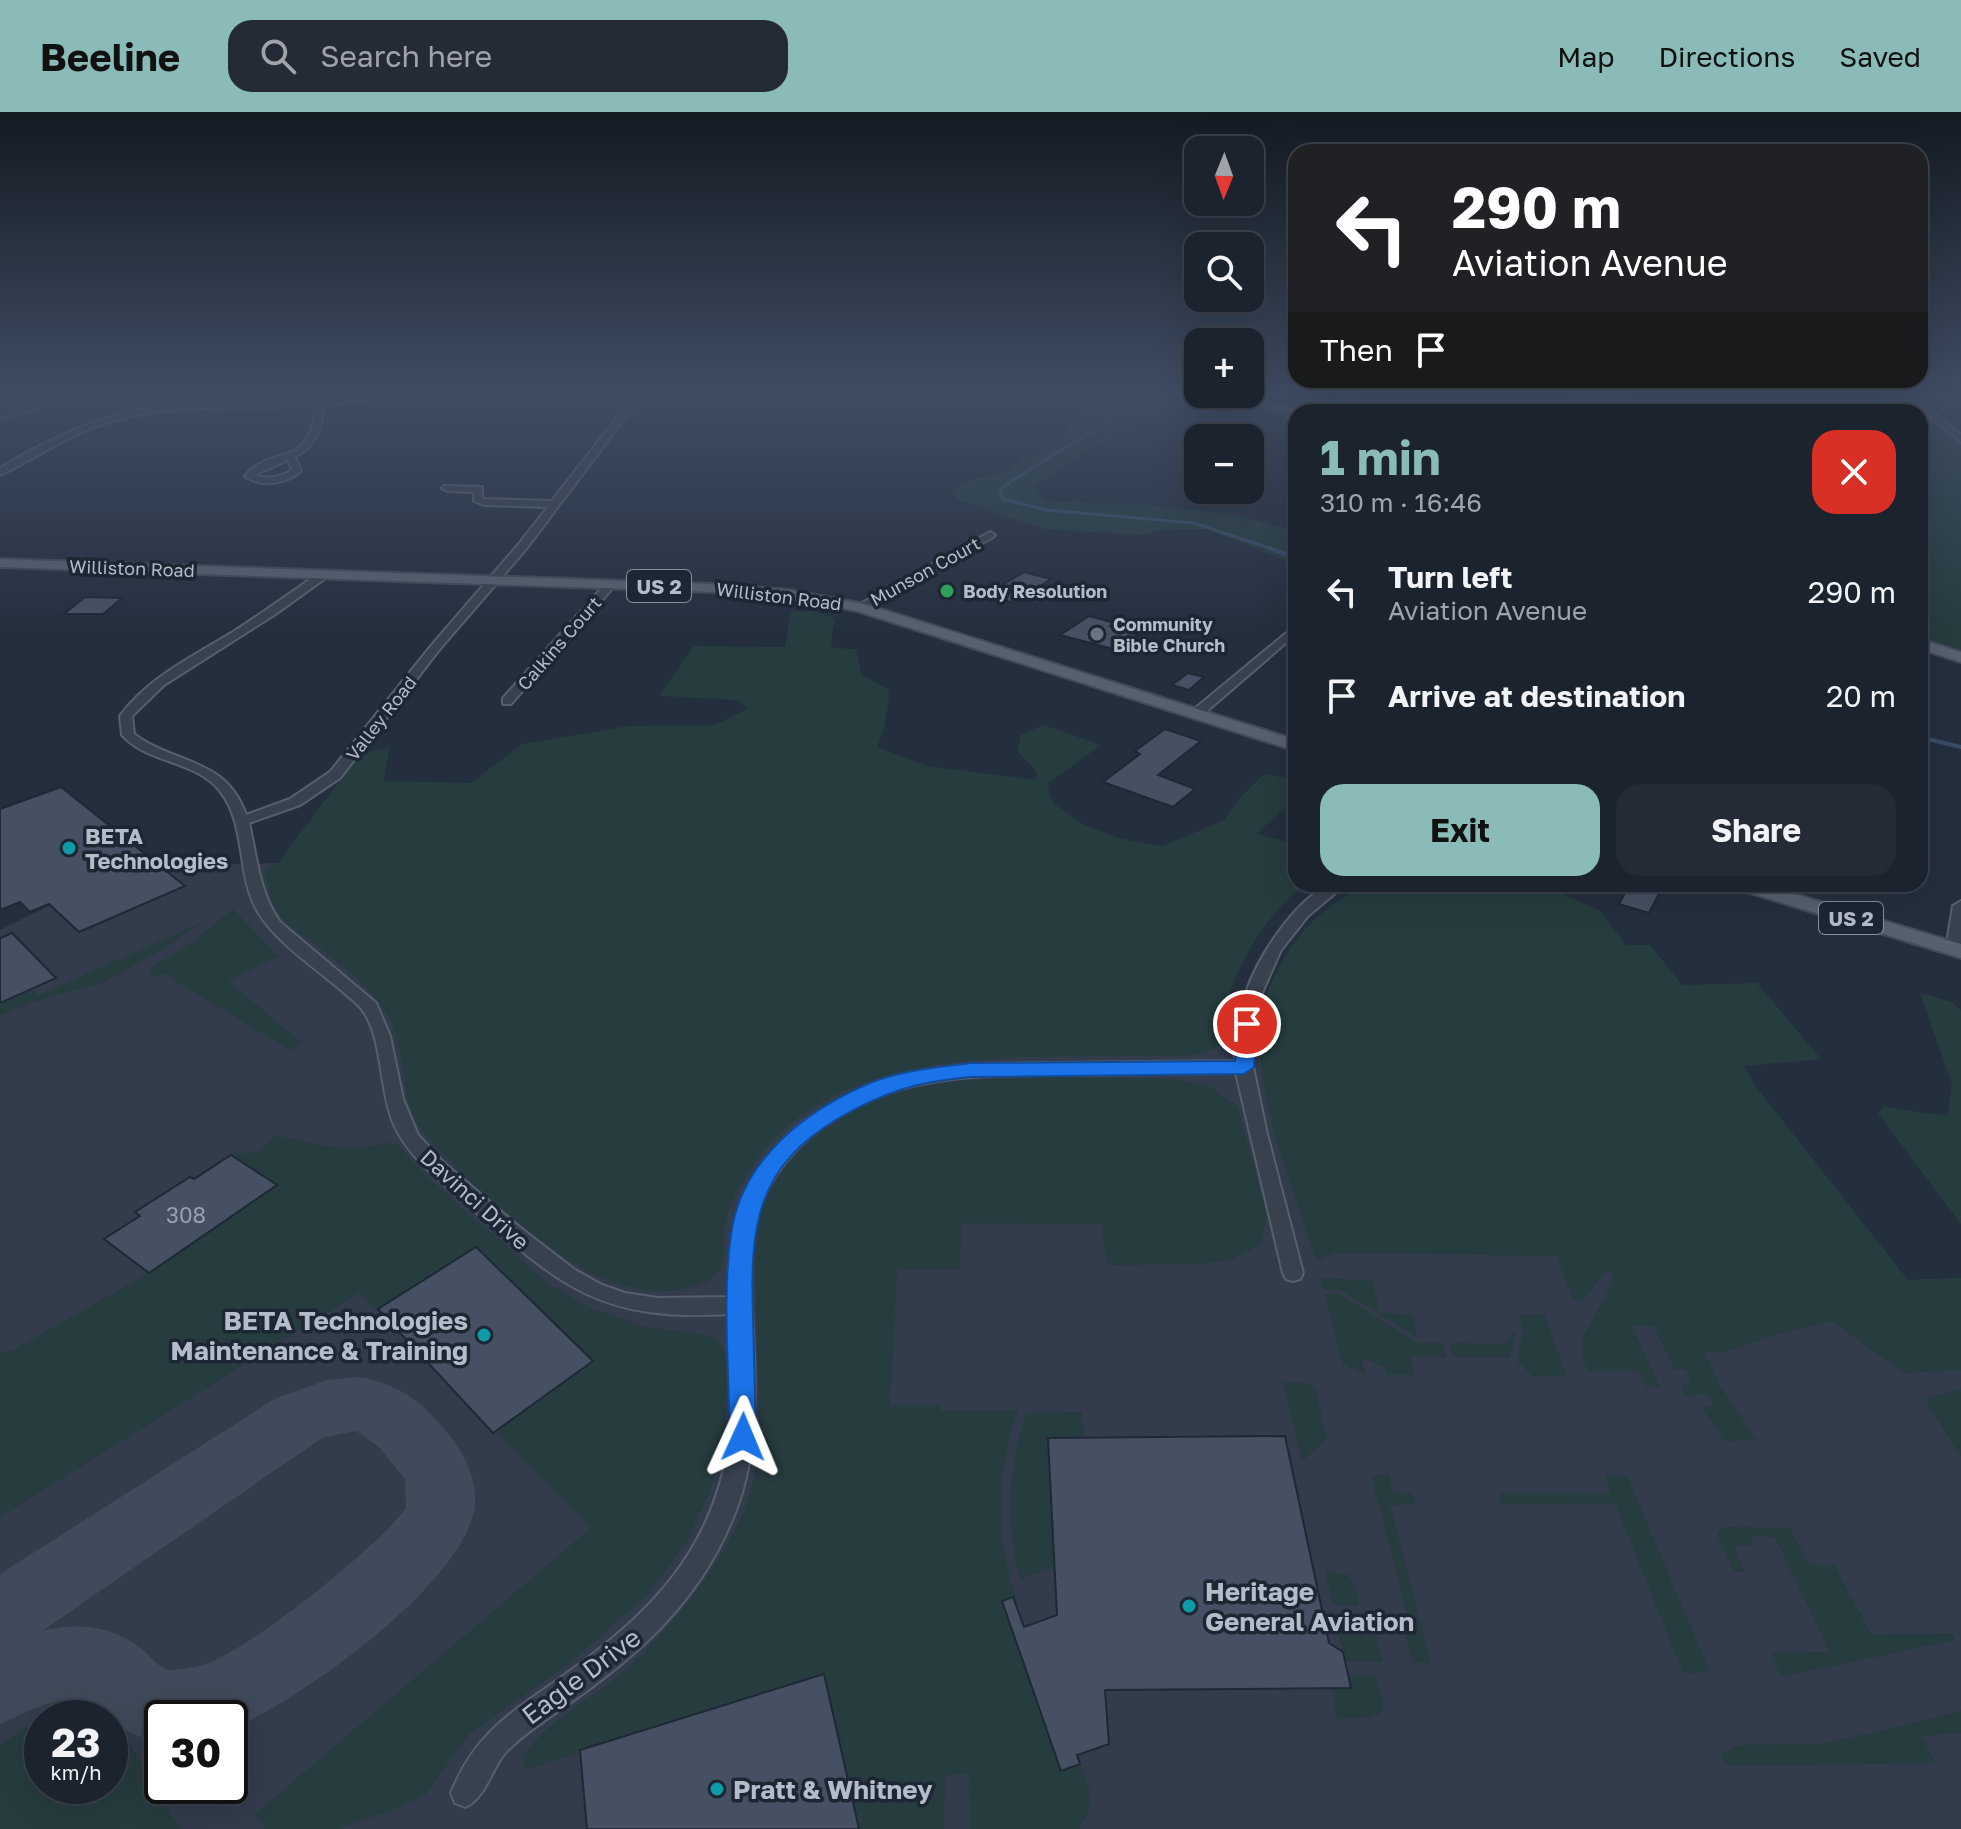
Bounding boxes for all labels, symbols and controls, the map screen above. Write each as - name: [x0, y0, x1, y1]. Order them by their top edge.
- search box: [228, 20, 788, 92]
- text: Beeline: [40, 34, 180, 79]
- icon: search: [256, 34, 300, 78]
- text: Search here: [320, 38, 492, 74]
- text: Map: [1557, 40, 1614, 73]
- text: Directions: [1658, 40, 1795, 73]
- text: Saved: [1839, 40, 1921, 73]
- north arrow: [1184, 136, 1264, 216]
- map controls: [1184, 136, 1264, 504]
- text: 290 m: [1452, 173, 1621, 240]
- icon: left: [1320, 176, 1424, 280]
- button: search: [1184, 232, 1264, 312]
- text: Aviation Avenue: [1452, 241, 1728, 284]
- button: +: [1184, 328, 1264, 408]
- icon: arrive: [1409, 328, 1453, 372]
- text: Then: [1320, 332, 1393, 368]
- button: −: [1184, 424, 1264, 504]
- text: 1 min: [1320, 428, 1441, 486]
- button: close: [1812, 430, 1896, 514]
- text: 310 m · 16:46: [1320, 487, 1482, 518]
- street label: Munson Court: [866, 532, 984, 610]
- street label: Williston Road: [69, 555, 195, 581]
- text: Turn left: [1388, 559, 1513, 595]
- road number: US 2: [627, 570, 691, 602]
- icon: left: [1320, 570, 1364, 614]
- text: 290 m: [1808, 574, 1896, 610]
- street label: Williston Road: [715, 577, 843, 615]
- place label: Body Resolution: [963, 580, 1107, 602]
- marker: Body Resolution: [938, 582, 956, 600]
- street label: Calkins Court: [512, 592, 606, 694]
- text: Aviation Avenue: [1388, 595, 1587, 626]
- place label: Community Bible Church: [1113, 613, 1225, 656]
- marker: Community Bible Church: [1088, 625, 1106, 643]
- street label: Valley Road: [341, 671, 421, 765]
- icon: arrive: [1320, 674, 1364, 718]
- text: Arrive at destination: [1388, 678, 1685, 714]
- text: 20 m: [1826, 678, 1896, 714]
- button: Exit: [1320, 784, 1600, 876]
- button: Share: [1616, 784, 1896, 876]
- place label: BETA Technologies: [85, 822, 228, 874]
- marker: BETA Technologies: [60, 839, 78, 857]
- road number: US 2: [1819, 902, 1883, 934]
- pin: [1213, 990, 1281, 1058]
- icon: arrive: [1225, 1002, 1269, 1046]
- street label: Davinci Drive: [415, 1143, 535, 1255]
- house number: 308: [166, 1201, 206, 1228]
- place label: BETA Technologies Maintenance & Training: [171, 1305, 468, 1366]
- marker: BETA Technologies Maintenance & Training: [475, 1326, 493, 1344]
- position arrow: [701, 1395, 785, 1479]
- place label: Heritage General Aviation: [1205, 1576, 1414, 1637]
- marker: Heritage General Aviation: [1180, 1597, 1198, 1615]
- street label: Eagle Drive: [516, 1621, 646, 1731]
- speed limit sign: 30: [144, 1700, 248, 1804]
- text: 23: [52, 1718, 100, 1766]
- text: km/h: [51, 1760, 101, 1784]
- place label: Pratt & Whitney: [733, 1774, 933, 1805]
- marker: Pratt & Whitney: [708, 1780, 726, 1798]

